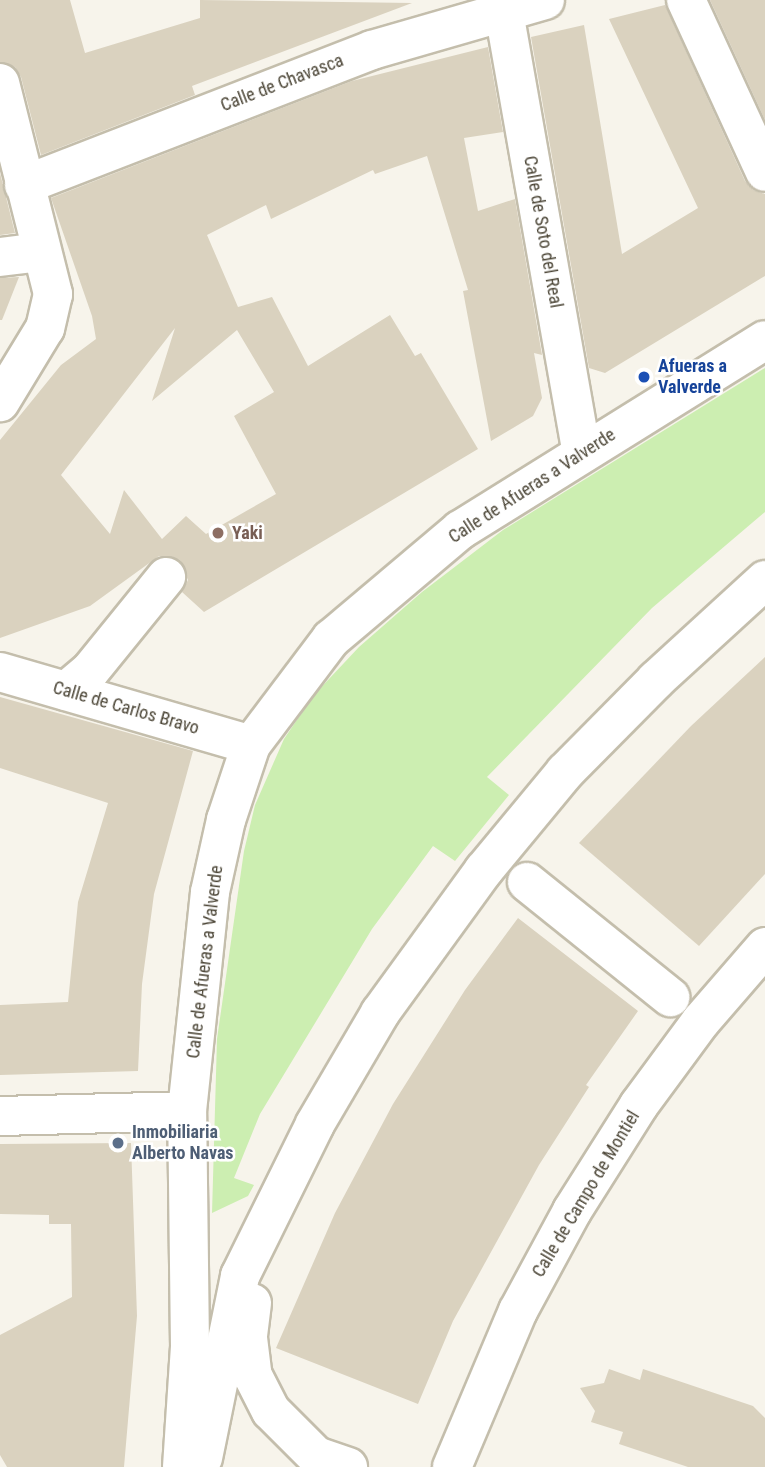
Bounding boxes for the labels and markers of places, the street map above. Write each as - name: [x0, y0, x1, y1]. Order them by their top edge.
- place label: Afueras a Valverde: [658, 356, 727, 398]
- marker: Afueras a Valverde: [636, 369, 652, 385]
- place label: Yaki: [232, 522, 263, 544]
- marker: Yaki: [210, 525, 226, 541]
- place label: Inmobiliaria Alberto Navas: [132, 1122, 234, 1164]
- marker: Inmobiliaria Alberto Navas: [110, 1135, 126, 1151]

